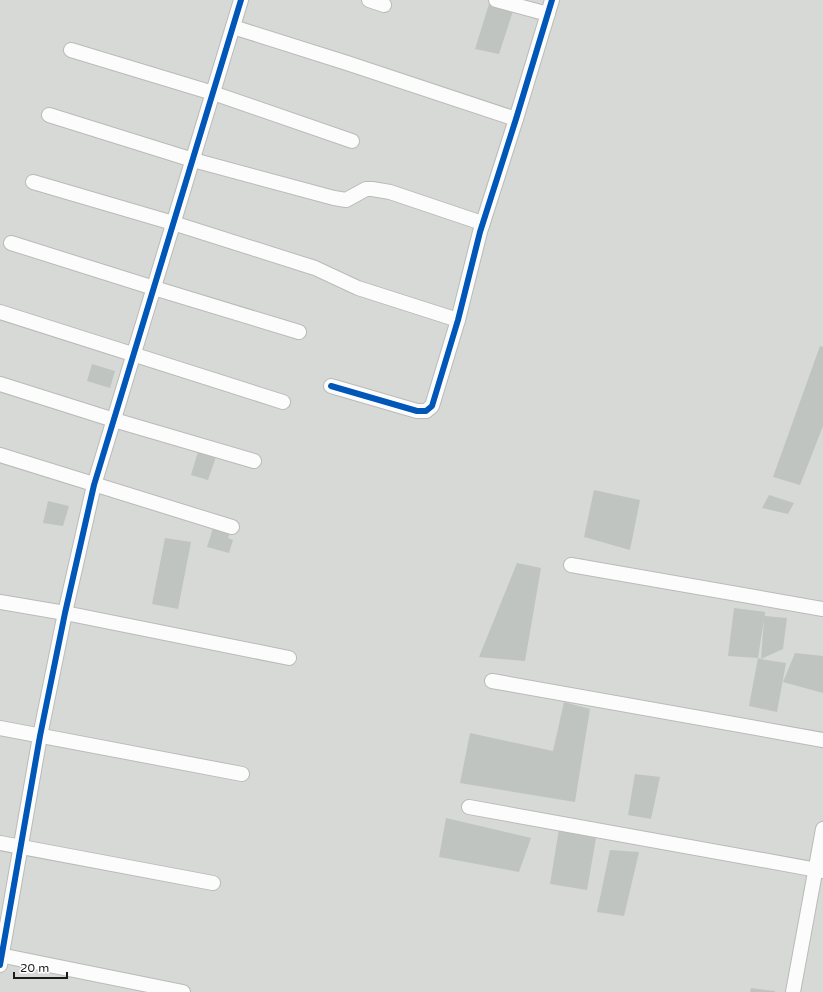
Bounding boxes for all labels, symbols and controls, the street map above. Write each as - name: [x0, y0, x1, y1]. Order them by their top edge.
- scale bar: [14, 954, 67, 980]
- text: 20 m: [20, 961, 49, 975]

